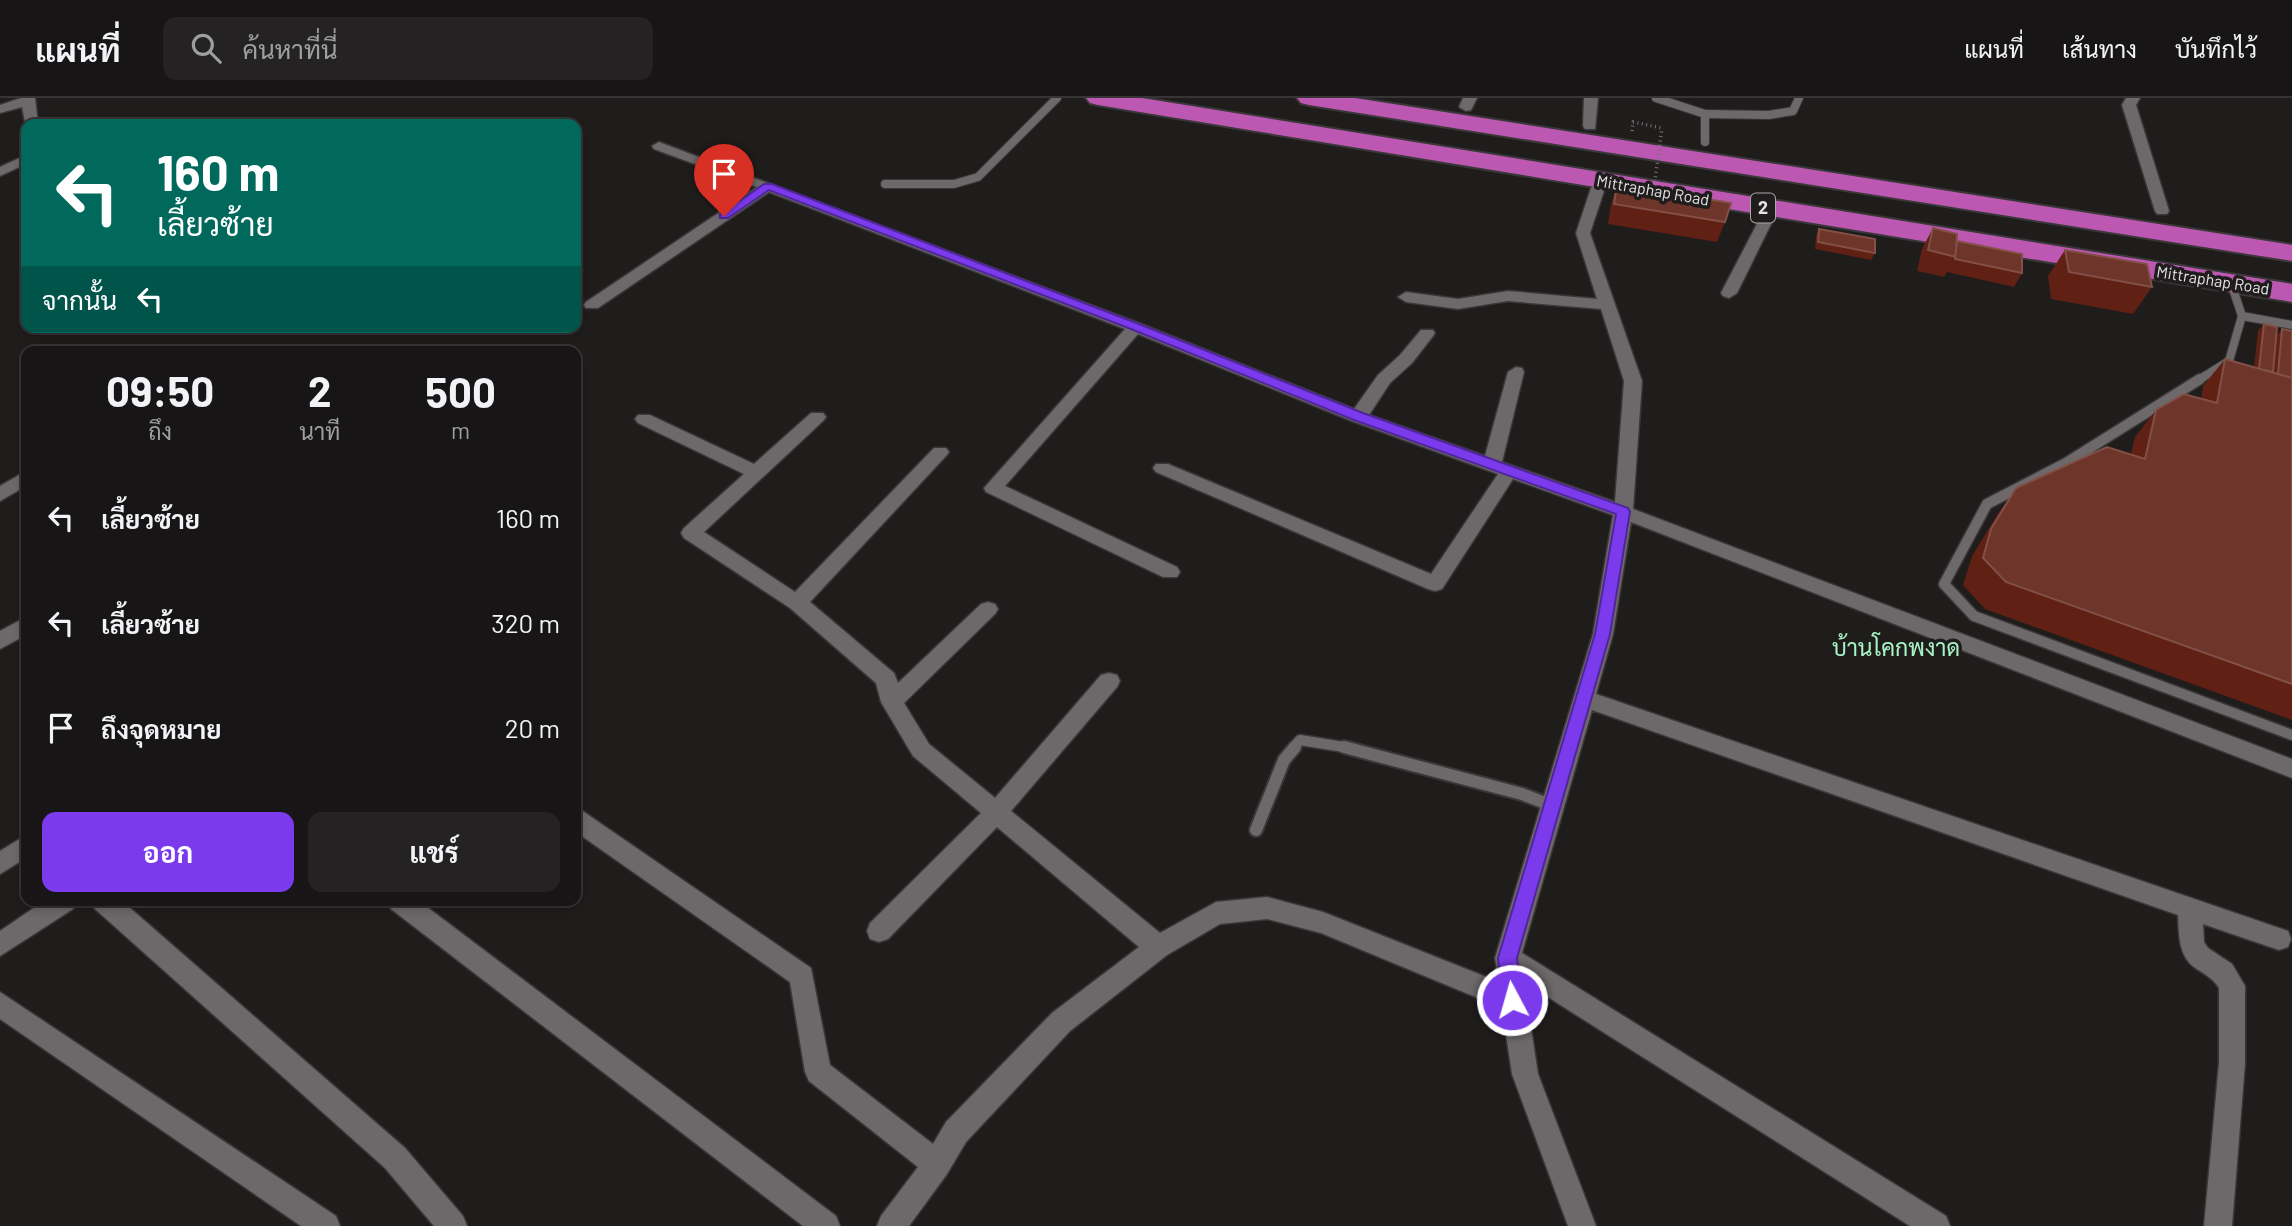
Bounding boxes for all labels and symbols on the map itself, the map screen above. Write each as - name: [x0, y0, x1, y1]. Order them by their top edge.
- pin: [694, 144, 754, 216]
- street label: Mittraphap Road: [1595, 170, 1711, 209]
- road number: 2: [1751, 194, 1775, 222]
- street label: Mittraphap Road: [2155, 261, 2271, 298]
- district label: บ้านโคกพงาด: [1832, 632, 1960, 661]
- position arrow: [1475, 963, 1549, 1037]

